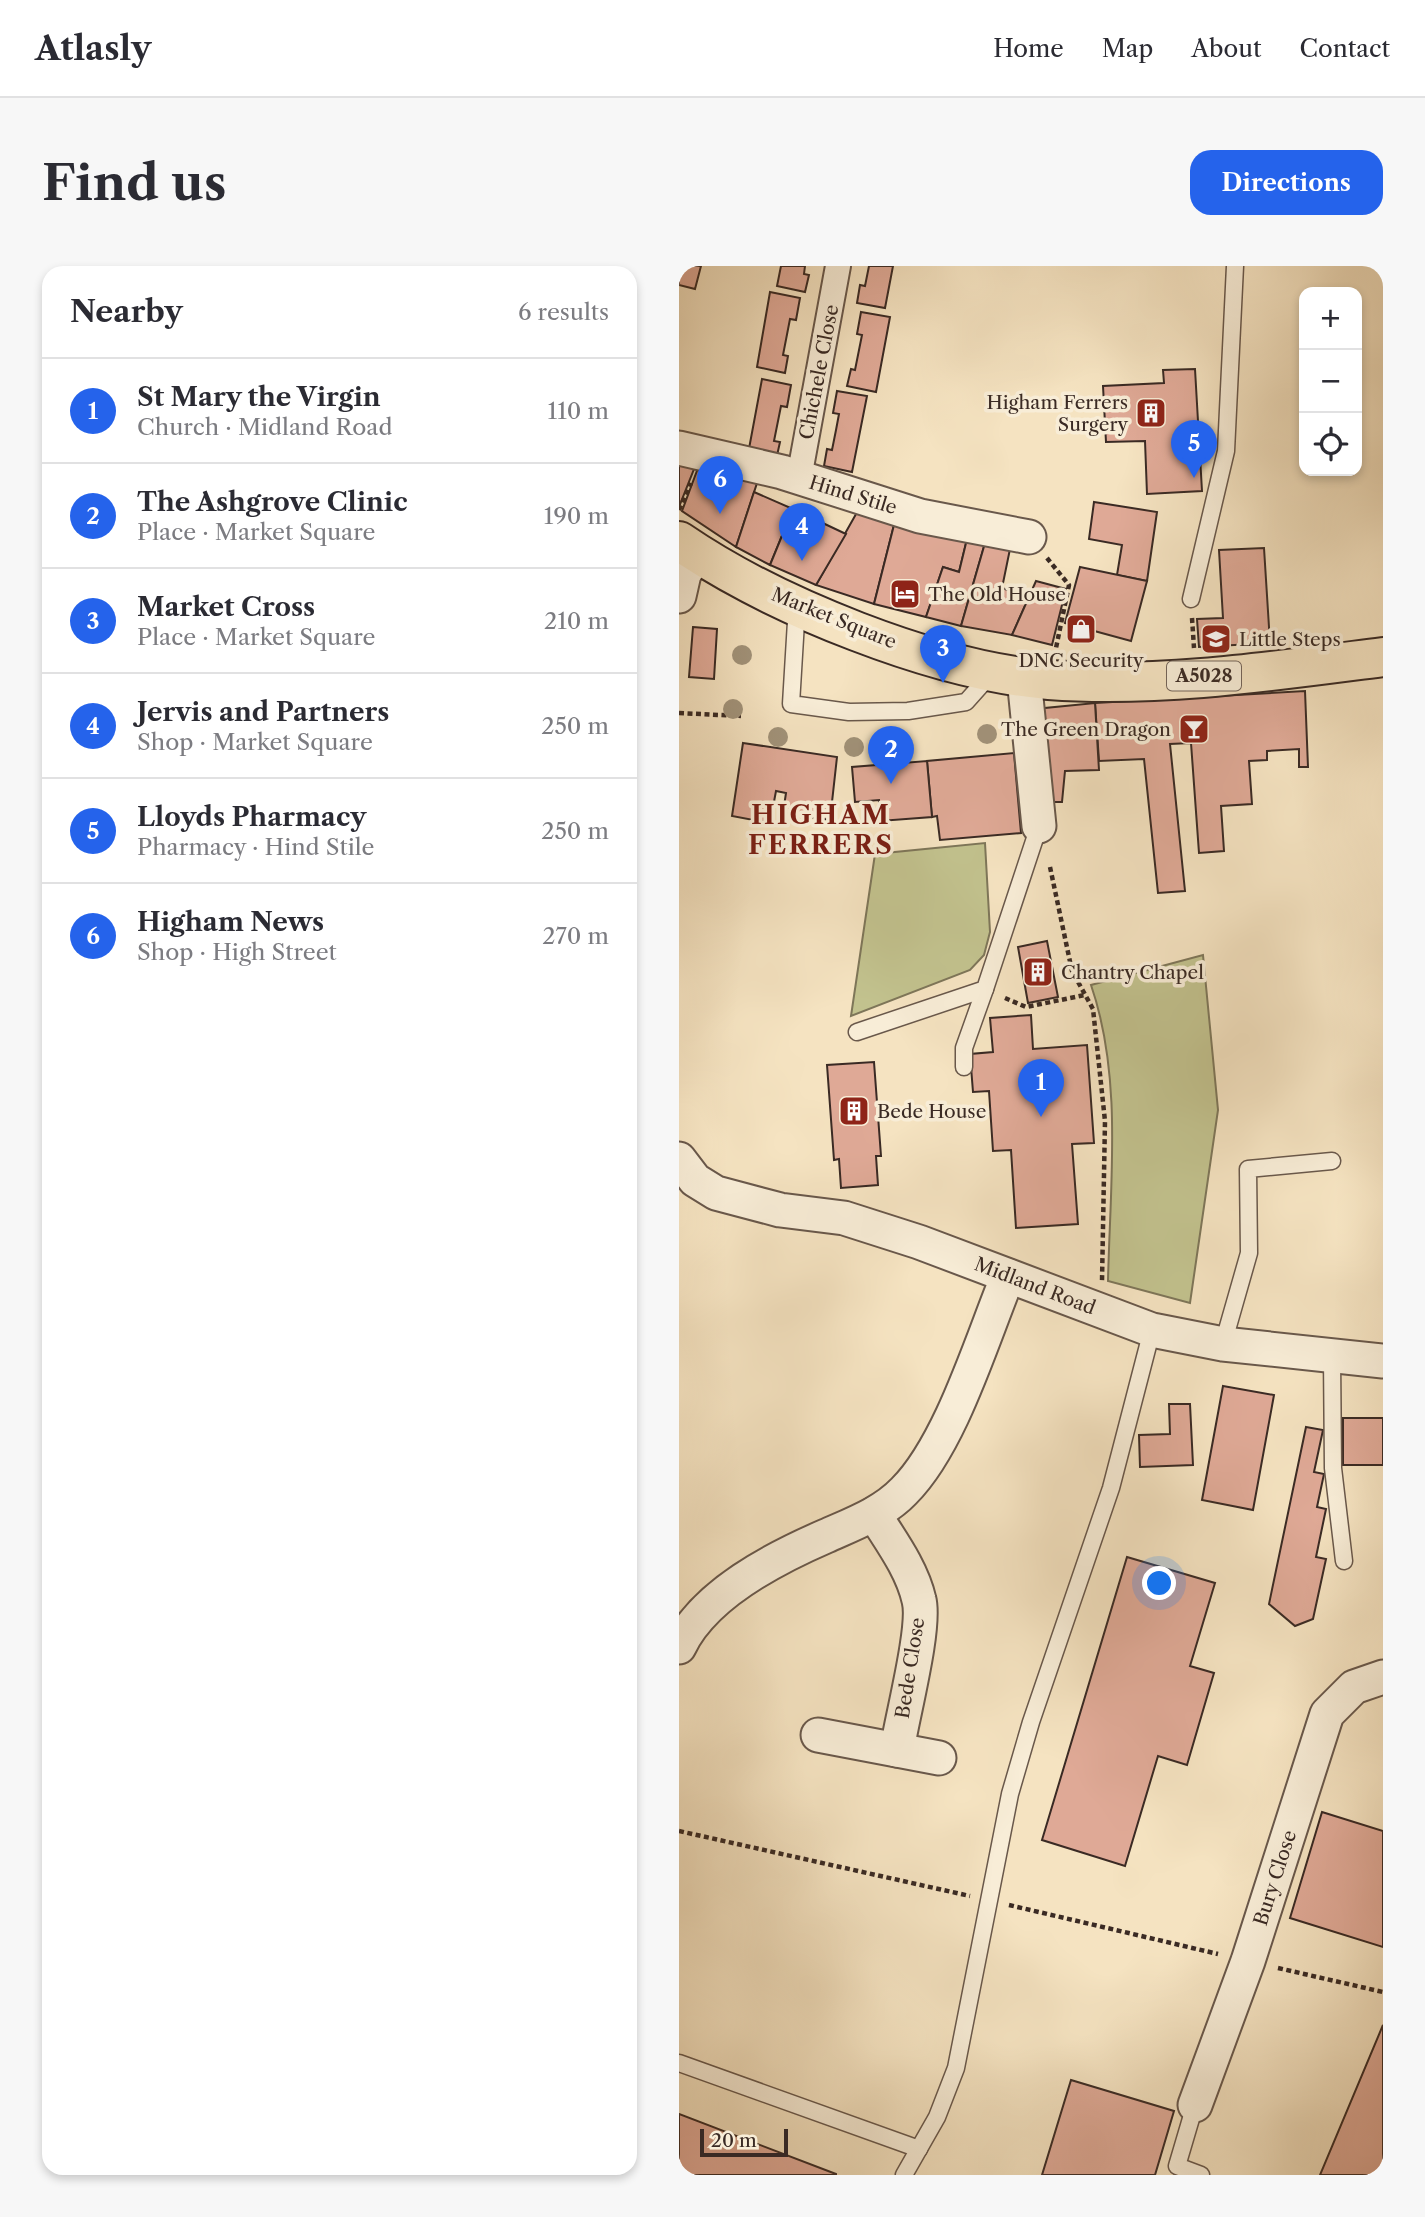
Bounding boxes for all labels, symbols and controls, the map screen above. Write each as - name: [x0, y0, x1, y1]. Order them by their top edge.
- text: Atlasly: [35, 28, 151, 69]
- text: Home: [993, 34, 1064, 63]
- text: Map: [1102, 34, 1153, 63]
- text: About: [1191, 34, 1262, 63]
- text: Contact: [1300, 34, 1390, 63]
- button: Directions: [1190, 150, 1383, 215]
- text: Find us: [42, 152, 226, 213]
- map controls: [1299, 287, 1362, 476]
- button: +: [1299, 287, 1362, 350]
- text: Nearby: [70, 293, 183, 330]
- text: 6 results: [518, 298, 609, 326]
- street label: Chichele Close: [795, 303, 843, 441]
- button: −: [1299, 350, 1362, 413]
- text: St Mary the Virgin: [137, 381, 381, 413]
- place label: Higham Ferrers Surgery: [986, 391, 1128, 436]
- building icon: Higham Ferrers Surgery: [1134, 396, 1168, 430]
- text: 1: [88, 397, 98, 425]
- text: 110 m: [548, 397, 609, 425]
- text: Church · Midland Road: [137, 413, 392, 441]
- button: locate: [1299, 413, 1362, 476]
- pin: 5: [1171, 420, 1217, 478]
- pin: 6: [697, 456, 743, 514]
- street label: Hind Stile: [806, 471, 900, 519]
- text: The Ashgrove Clinic: [137, 486, 407, 518]
- text: 2: [86, 502, 100, 530]
- text: 190 m: [544, 502, 609, 530]
- pin: 4: [779, 503, 825, 561]
- text: Place · Market Square: [137, 518, 375, 546]
- hotel icon: The Old House: [888, 577, 922, 611]
- street label: Market Square: [768, 582, 900, 654]
- place label: The Old House: [928, 583, 1066, 606]
- text: Market Cross: [137, 591, 315, 623]
- text: 3: [87, 607, 100, 635]
- text: 210 m: [544, 607, 609, 635]
- shop icon: DNC Security: [1064, 612, 1098, 646]
- school or university icon: Little Steps: [1199, 622, 1233, 656]
- text: Place · Market Square: [137, 623, 375, 651]
- pin: 3: [920, 625, 966, 683]
- place label: Little Steps: [1239, 628, 1341, 651]
- place label: DNC Security: [1018, 649, 1144, 672]
- road number: A5028: [1167, 662, 1241, 690]
- text: Jervis and Partners: [137, 696, 389, 728]
- text: 4: [86, 712, 100, 740]
- text: 250 m: [541, 712, 609, 740]
- bar icon: The Green Dragon: [1177, 712, 1211, 746]
- place label: The Green Dragon: [1001, 718, 1171, 741]
- pin: 2: [868, 726, 914, 784]
- text: Shop · Market Square: [137, 728, 373, 756]
- district label: HIGHAM FERRERS: [748, 799, 894, 861]
- text: Lloyds Pharmacy: [137, 801, 366, 833]
- text: 5: [87, 817, 99, 845]
- text: 250 m: [541, 817, 609, 845]
- text: Pharmacy · Hind Stile: [137, 833, 374, 861]
- text: Higham News: [137, 906, 324, 938]
- text: 6: [86, 922, 100, 950]
- text: 270 m: [542, 922, 609, 950]
- text: Shop · High Street: [137, 938, 337, 966]
- building icon: Chantry Chapel: [1021, 955, 1055, 989]
- place label: Chantry Chapel: [1061, 961, 1204, 984]
- pin: 1: [1018, 1059, 1064, 1117]
- building icon: Bede House: [837, 1094, 871, 1128]
- place label: Bede House: [877, 1100, 986, 1123]
- street label: Midland Road: [971, 1252, 1099, 1320]
- your location: [1142, 1566, 1176, 1600]
- street label: Bede Close: [891, 1616, 929, 1720]
- street label: Bury Close: [1249, 1827, 1301, 1929]
- scale bar: [700, 2126, 787, 2158]
- text: 20 m: [711, 2129, 757, 2152]

